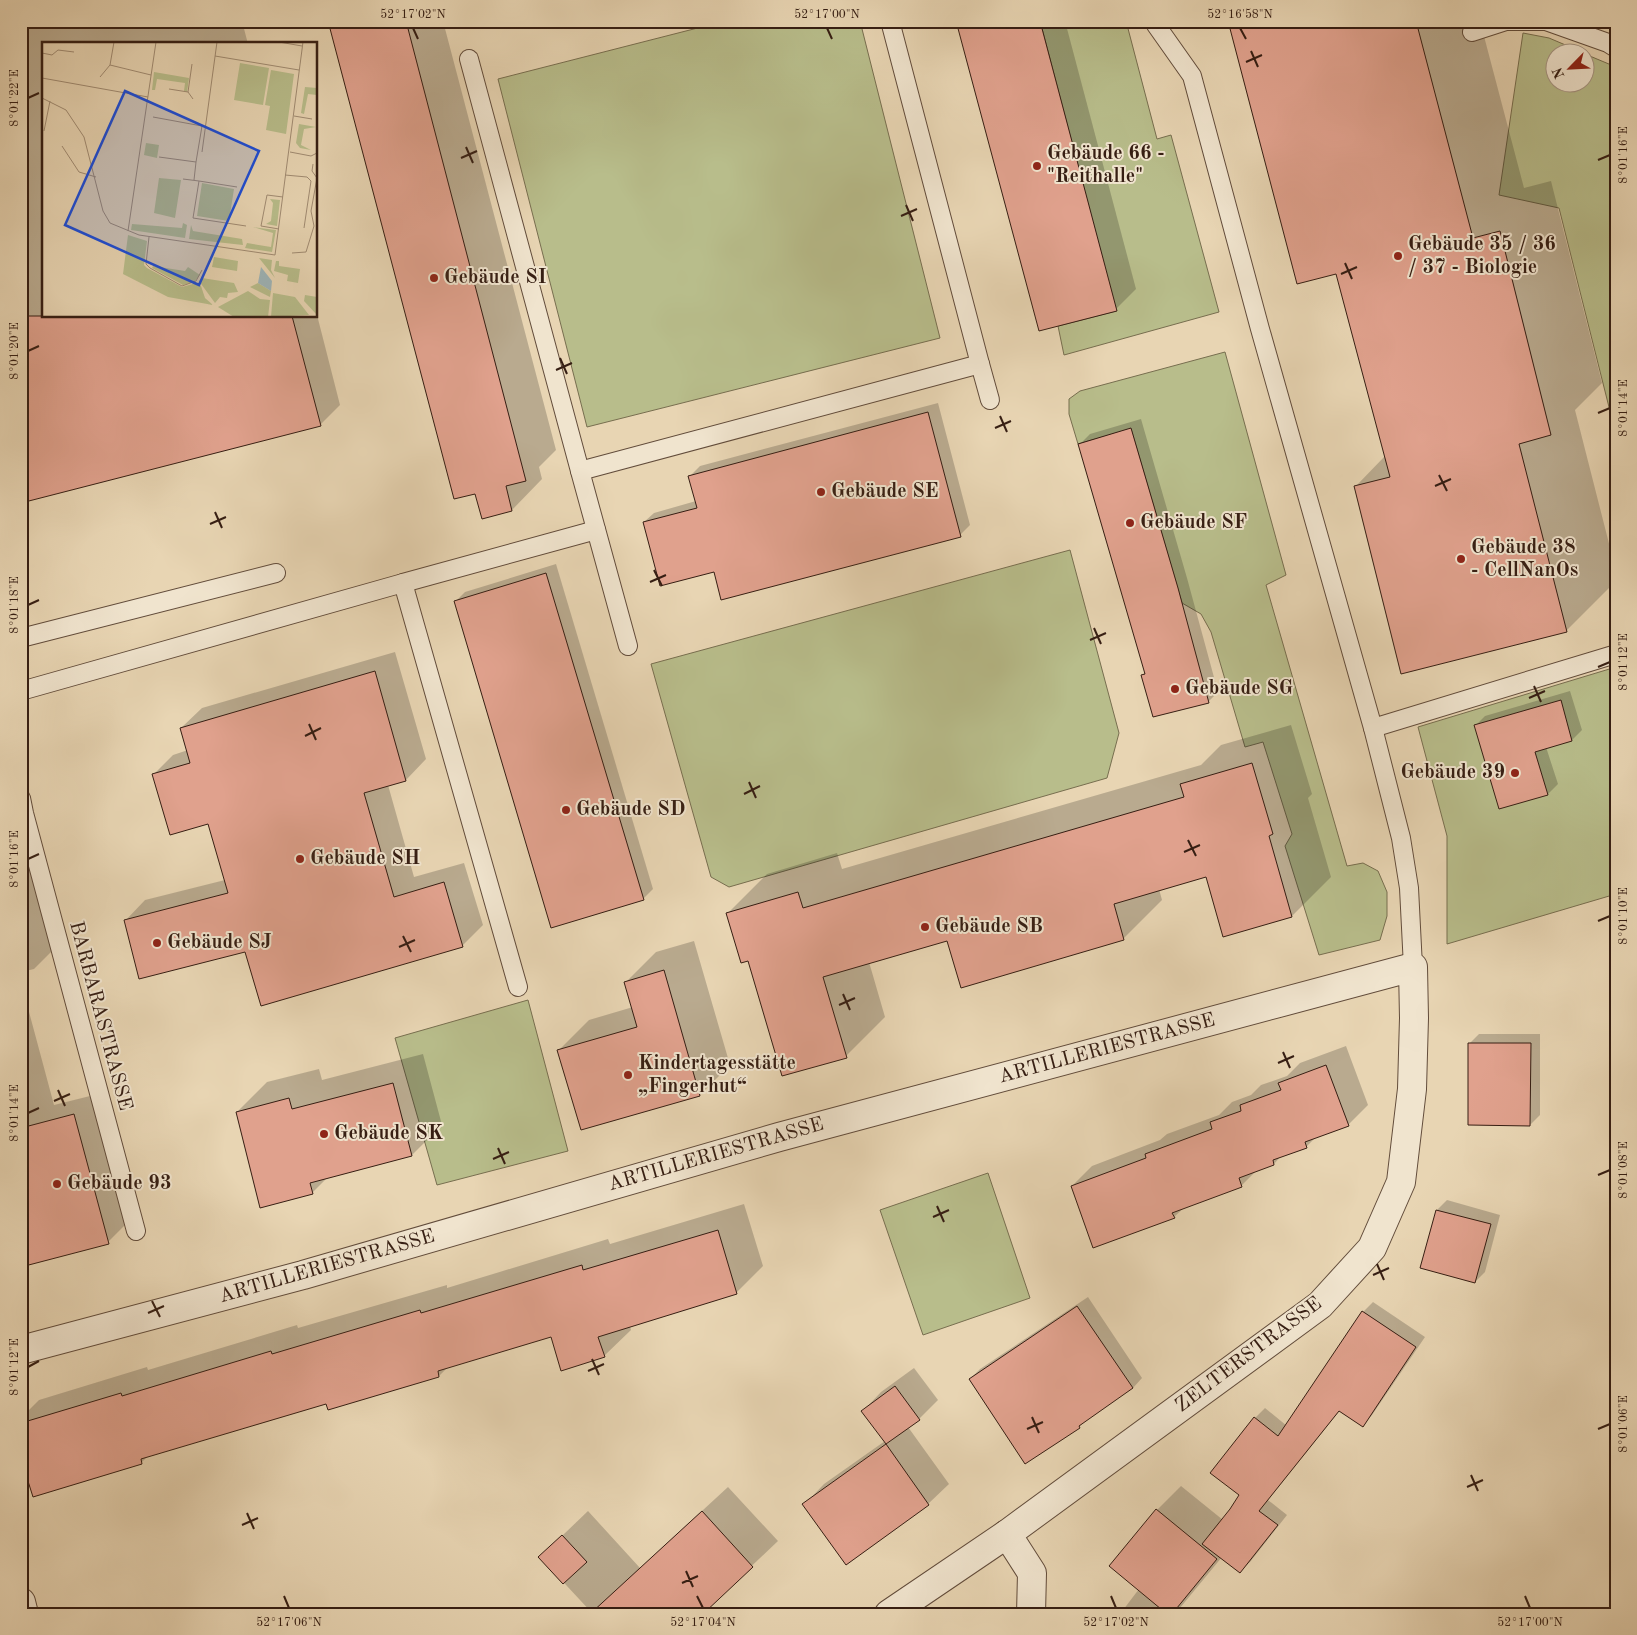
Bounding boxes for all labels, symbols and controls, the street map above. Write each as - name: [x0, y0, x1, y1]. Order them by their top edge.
- text: 52°17'02"N: [380, 8, 446, 21]
- text: 52°17'00"N: [794, 8, 860, 21]
- text: 52°16'58"N: [1207, 8, 1273, 21]
- inset map: [42, 42, 318, 318]
- north arrow: [1544, 42, 1594, 92]
- text: N: [1550, 65, 1568, 81]
- text: 8°01'22"E: [9, 69, 21, 127]
- text: 8°01'16"E: [1618, 126, 1630, 184]
- place label: Gebäude 66 - "Reithalle": [1047, 144, 1165, 187]
- marker: Gebäude 66 - "Reithalle": [1031, 160, 1043, 172]
- place label: Gebäude 35 / 36 / 37 - Biologie: [1408, 234, 1556, 278]
- marker: Gebäude 35 / 36 / 37 - Biologie: [1392, 250, 1404, 262]
- place label: Gebäude SI: [444, 268, 547, 288]
- marker: Gebäude SI: [428, 272, 440, 284]
- text: 8°01'20"E: [9, 322, 21, 380]
- text: 8°01'14"E: [1618, 379, 1630, 437]
- place label: Gebäude SE: [831, 482, 939, 502]
- marker: Gebäude SE: [815, 486, 827, 498]
- place label: Gebäude SF: [1140, 513, 1247, 533]
- marker: Gebäude SF: [1124, 517, 1136, 529]
- place label: Gebäude 38 - CellNanOs: [1471, 538, 1578, 581]
- marker: Gebäude 38 - CellNanOs: [1455, 553, 1467, 565]
- text: 8°01'18"E: [9, 576, 21, 634]
- text: 8°01'12"E: [1618, 633, 1630, 691]
- place label: Gebäude SG: [1185, 679, 1293, 699]
- marker: Gebäude SG: [1169, 683, 1181, 695]
- place label: Gebäude 39: [1400, 763, 1505, 783]
- marker: Gebäude 39: [1509, 767, 1521, 779]
- place label: Gebäude SD: [576, 800, 685, 820]
- marker: Gebäude SD: [560, 804, 572, 816]
- text: 8°01'16"E: [9, 830, 21, 888]
- place label: Gebäude SH: [310, 849, 420, 869]
- marker: Gebäude SH: [294, 853, 306, 865]
- text: 8°01'10"E: [1618, 887, 1630, 945]
- place label: Gebäude SB: [935, 917, 1043, 937]
- street label: BARBARASTRASSE: [65, 919, 135, 1113]
- marker: Gebäude SB: [919, 921, 931, 933]
- place label: Gebäude SJ: [167, 933, 272, 953]
- marker: Gebäude SJ: [151, 937, 163, 949]
- street label: ARTILLERIESTRASSE: [997, 1010, 1217, 1088]
- place label: Kindertagesstätte „Fingerhut“: [638, 1054, 796, 1097]
- marker: Kindertagesstätte „Fingerhut“: [622, 1069, 634, 1081]
- text: 8°01'14"E: [9, 1084, 21, 1142]
- street label: ARTILLERIESTRASSE: [606, 1115, 826, 1195]
- place label: Gebäude SK: [334, 1124, 443, 1144]
- marker: Gebäude SK: [318, 1128, 330, 1140]
- text: 8°01'08"E: [1618, 1141, 1630, 1199]
- place label: Gebäude 93: [67, 1174, 172, 1194]
- marker: Gebäude 93: [51, 1178, 63, 1190]
- street label: ARTILLERIESTRASSE: [217, 1227, 437, 1307]
- street label: ZELTERSTRASSE: [1172, 1294, 1326, 1416]
- text: 8°01'12"E: [9, 1338, 21, 1396]
- text: 8°01'06"E: [1618, 1395, 1630, 1453]
- text: 52°17'06"N: [256, 1616, 322, 1629]
- text: 52°17'04"N: [670, 1616, 736, 1629]
- text: 52°17'02"N: [1083, 1616, 1149, 1629]
- text: 52°17'00"N: [1497, 1616, 1563, 1629]

